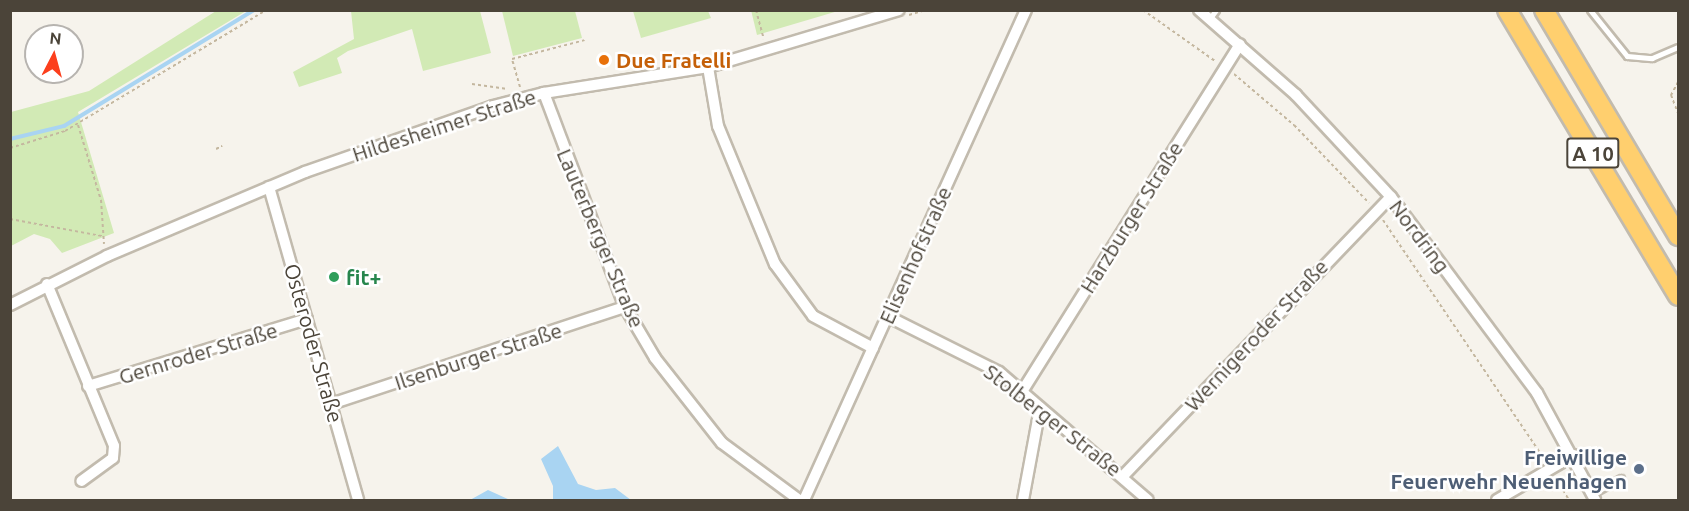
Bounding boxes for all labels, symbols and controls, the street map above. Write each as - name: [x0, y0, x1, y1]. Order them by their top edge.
- north arrow: [24, 24, 84, 84]
- text: N: [49, 29, 63, 48]
- place label: Due Fratelli: [616, 47, 731, 73]
- marker: Due Fratelli: [597, 53, 611, 67]
- street label: Hildesheimer Straße: [349, 83, 539, 167]
- road number: A 10: [1566, 136, 1620, 170]
- street label: Harzburger Straße: [1074, 137, 1188, 297]
- street label: Lauterberger Straße: [552, 145, 650, 331]
- street label: Elisenhofstraße: [873, 182, 957, 328]
- street label: Nordring: [1384, 195, 1456, 277]
- street label: Wernigeroder Straße: [1179, 254, 1333, 416]
- street label: Osteroder Straße: [279, 261, 349, 425]
- place label: fit+: [346, 264, 381, 290]
- marker: fit+: [327, 270, 341, 284]
- street label: Gernroder Straße: [116, 317, 280, 389]
- street label: Ilsenburger Straße: [391, 317, 565, 395]
- street label: Stolberger Straße: [979, 359, 1127, 481]
- place label: Freiwillige Feuerwehr Neuenhagen: [1391, 444, 1627, 494]
- marker: Freiwillige Feuerwehr Neuenhagen: [1632, 462, 1646, 476]

